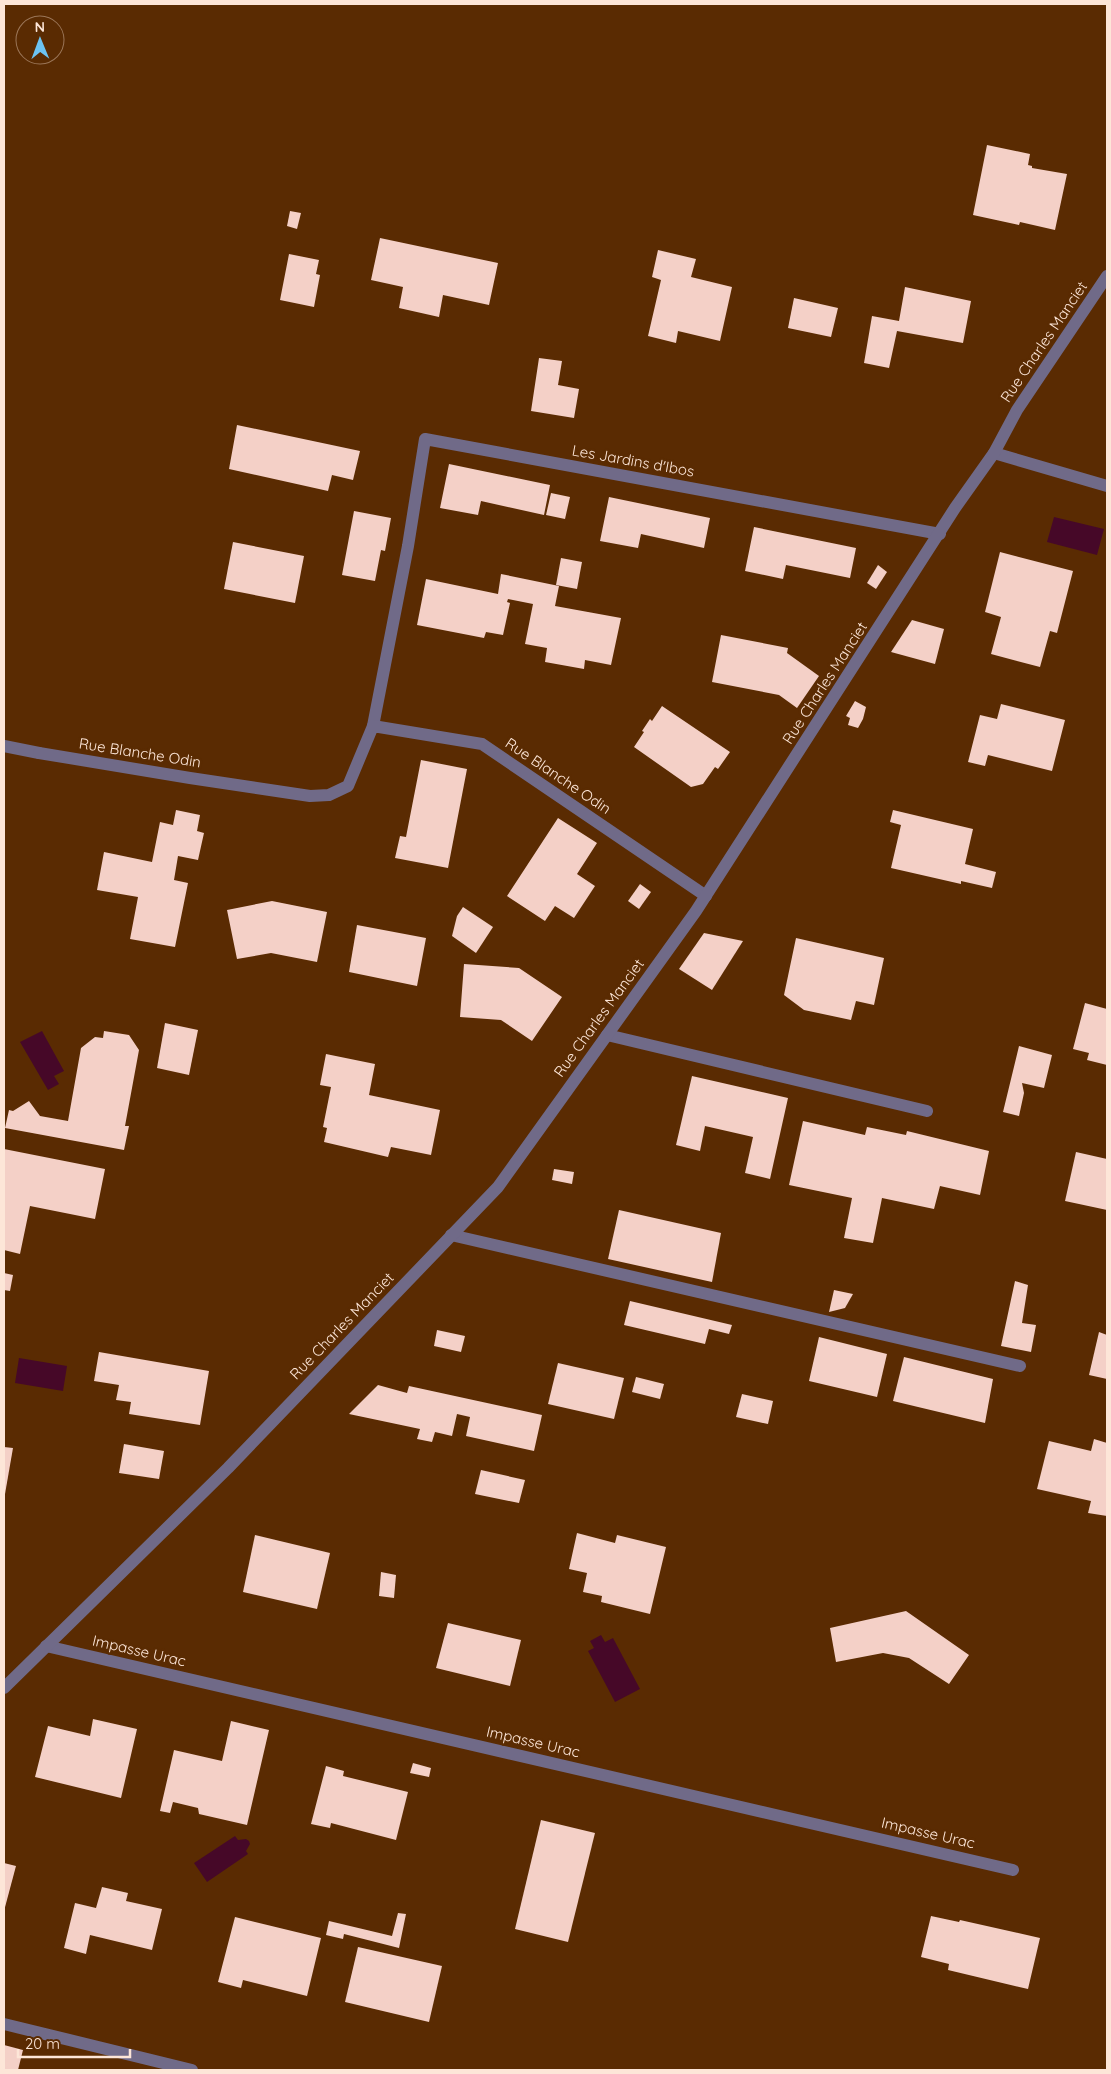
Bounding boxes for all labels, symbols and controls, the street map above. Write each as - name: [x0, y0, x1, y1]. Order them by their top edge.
- north arrow: [15, 15, 65, 65]
- text: N: [34, 18, 45, 36]
- street label: Rue Charles Manciet: [996, 278, 1091, 406]
- street label: Les Jardins d'Ibos: [571, 440, 696, 481]
- street label: Rue Charles Manciet: [778, 618, 871, 747]
- street label: Rue Blanche Odin: [78, 733, 203, 772]
- street label: Rue Blanche Odin: [502, 733, 615, 818]
- street label: Rue Charles Manciet: [549, 955, 648, 1081]
- street label: Rue Charles Manciet: [286, 1268, 398, 1383]
- street label: Impasse Urac: [90, 1631, 188, 1671]
- street label: Impasse Urac: [484, 1722, 582, 1762]
- street label: Impasse Urac: [879, 1813, 977, 1853]
- scale bar: [18, 2026, 130, 2058]
- text: 20 m: [25, 2034, 60, 2053]

